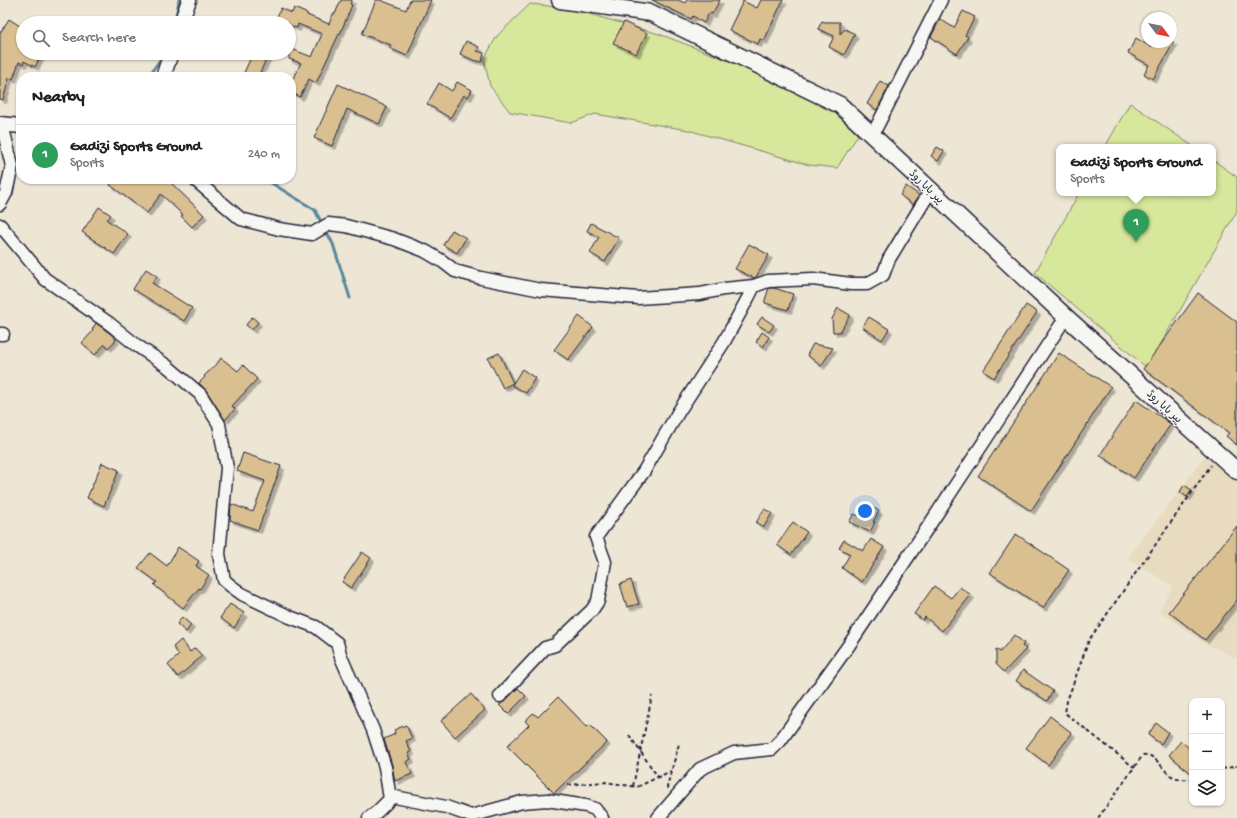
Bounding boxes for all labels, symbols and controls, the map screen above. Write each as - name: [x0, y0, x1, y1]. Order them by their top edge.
- north arrow: [1141, 12, 1177, 48]
- search box: [16, 16, 296, 60]
- icon: search: [30, 27, 52, 49]
- text: Search here: [62, 29, 136, 47]
- text: Nearby: [32, 88, 85, 108]
- text: Gadizi Sports Ground: [70, 138, 201, 156]
- popup: [1056, 144, 1216, 196]
- text: 1: [42, 147, 48, 162]
- text: 240 m: [248, 147, 280, 162]
- text: Gadizi Sports Ground: [1070, 154, 1202, 172]
- text: Sports: [70, 156, 104, 171]
- street label: پیر بابا روڈ: [906, 167, 946, 207]
- text: Sports: [1070, 172, 1104, 187]
- pin: 1: [1123, 209, 1149, 242]
- street label: پیر بابا روڈ: [1144, 388, 1184, 426]
- your location: [855, 501, 875, 521]
- map controls: [1189, 698, 1225, 806]
- button: +: [1189, 698, 1225, 734]
- button: −: [1189, 734, 1225, 770]
- button: layers: [1189, 770, 1225, 806]

